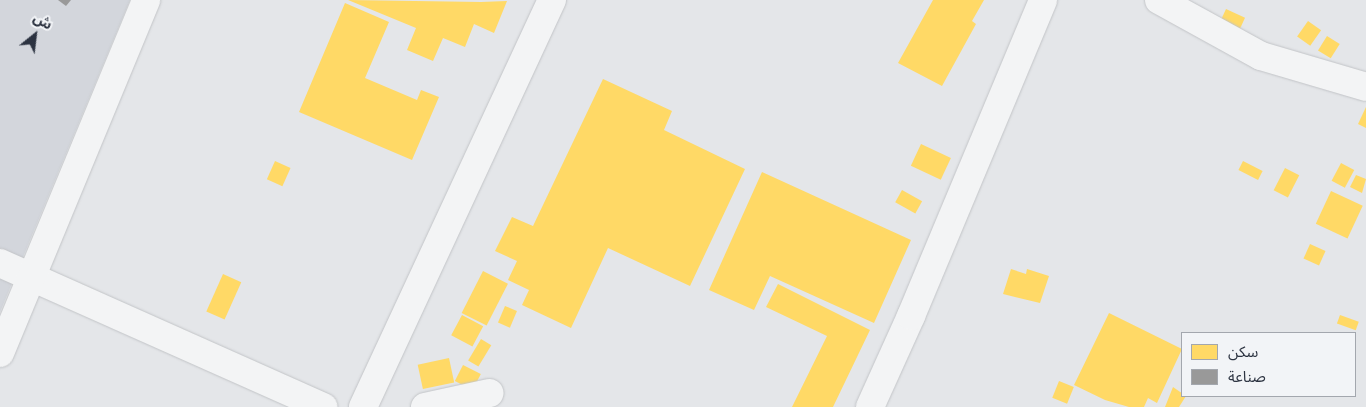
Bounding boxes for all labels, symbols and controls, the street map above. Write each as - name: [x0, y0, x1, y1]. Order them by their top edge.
- text: ش: [30, 9, 55, 34]
- north arrow: [10, 10, 60, 60]
- legend: [1181, 332, 1356, 397]
- text: سكن: [1228, 343, 1258, 361]
- text: صناعة: [1228, 368, 1266, 386]

